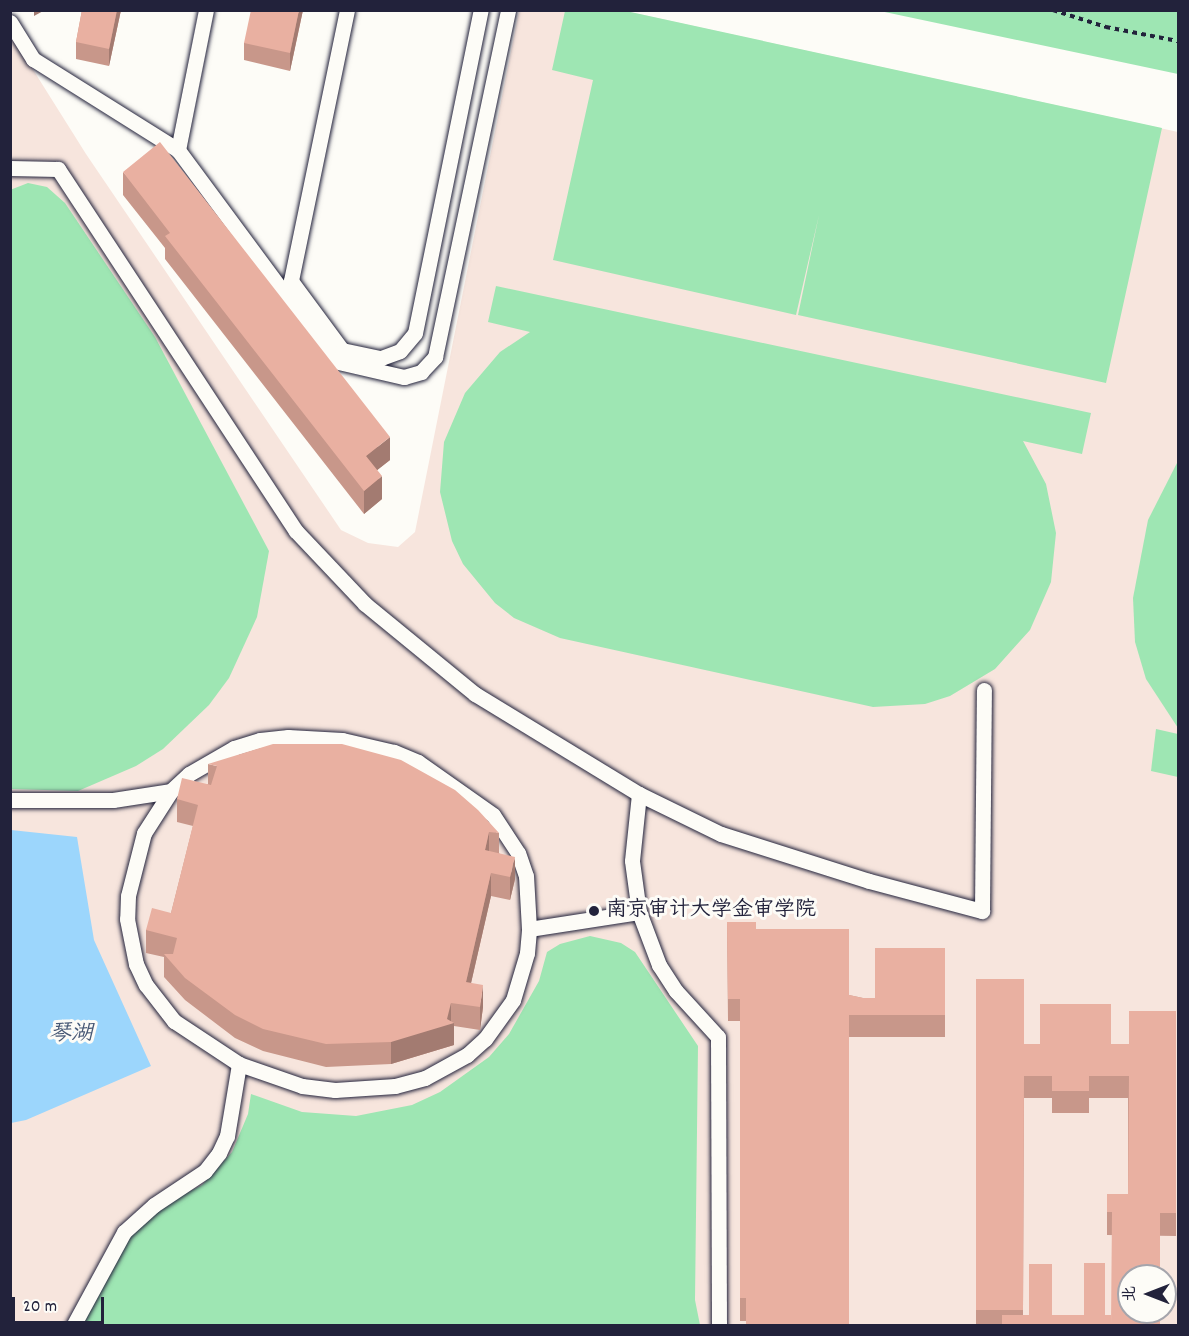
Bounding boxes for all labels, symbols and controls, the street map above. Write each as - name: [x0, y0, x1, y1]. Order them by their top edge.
- place label: 南京审计大学金审学院: [606, 898, 816, 924]
- marker: 南京审计大学金审学院: [587, 904, 601, 918]
- water label: 琴湖: [49, 1022, 93, 1048]
- north arrow: [1117, 1264, 1177, 1324]
- scale bar: [15, 1285, 106, 1323]
- text: 北: [1119, 1286, 1142, 1302]
- text: 20 m: [23, 1295, 57, 1320]

